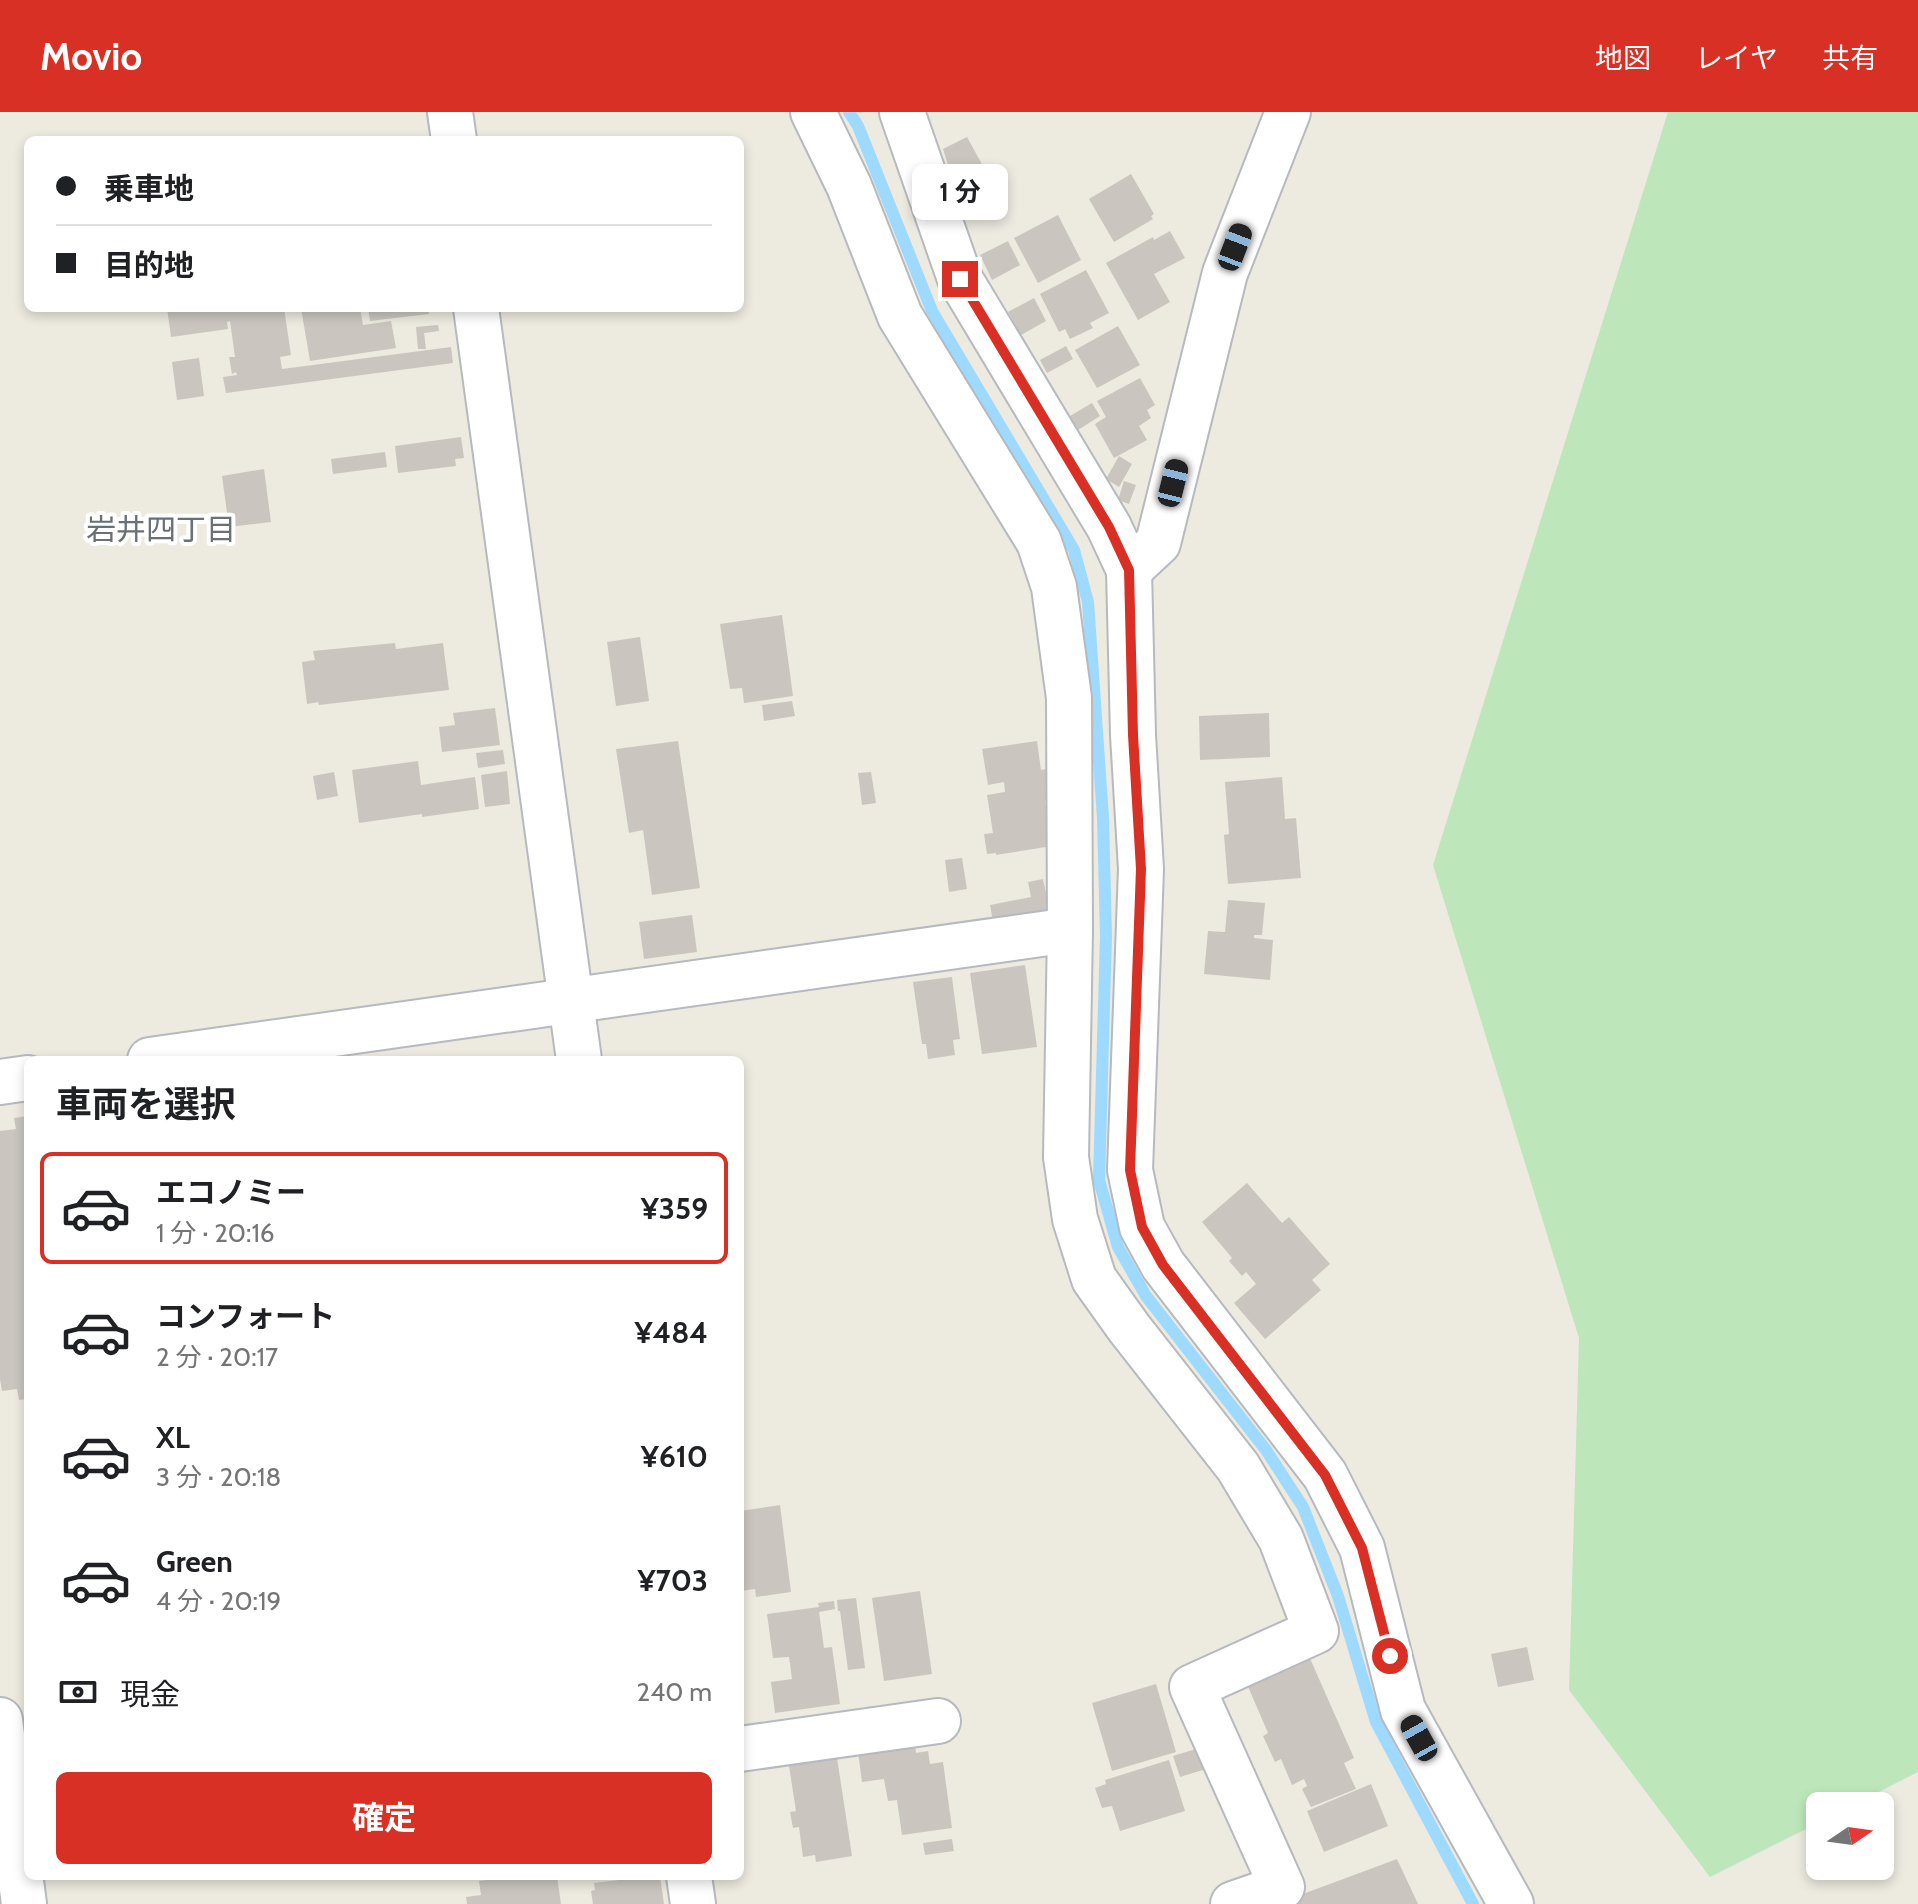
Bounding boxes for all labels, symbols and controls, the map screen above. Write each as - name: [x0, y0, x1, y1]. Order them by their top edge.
- text: Movio: [40, 33, 142, 80]
- text: 地図: [1595, 41, 1651, 75]
- text: レイヤ: [1695, 41, 1778, 75]
- text: 共有: [1822, 41, 1878, 75]
- callout: 1 分: [912, 163, 1008, 219]
- text: 乗車地: [104, 170, 194, 207]
- text: 1 分: [939, 176, 981, 208]
- car: [1215, 220, 1255, 274]
- text: 目的地: [104, 247, 194, 284]
- route end: [942, 261, 978, 297]
- car: [1156, 457, 1190, 509]
- district label: 岩井四丁目: [86, 511, 236, 548]
- text: 車両を選択: [56, 1082, 236, 1126]
- icon: car: [60, 1172, 132, 1244]
- text: エコノミー: [156, 1174, 306, 1211]
- text: ¥359: [641, 1190, 708, 1227]
- text: 1 分 · 20:16: [156, 1217, 275, 1249]
- icon: car: [60, 1296, 132, 1368]
- text: コンフォート: [156, 1298, 335, 1335]
- text: ¥484: [634, 1314, 708, 1351]
- text: 2 分 · 20:17: [156, 1341, 278, 1373]
- text: XL: [156, 1419, 190, 1456]
- icon: car: [60, 1420, 132, 1492]
- text: ¥610: [641, 1438, 708, 1475]
- text: 3 分 · 20:18: [156, 1461, 281, 1493]
- text: Green: [156, 1543, 233, 1580]
- icon: car: [60, 1544, 132, 1616]
- text: ¥703: [637, 1562, 708, 1599]
- text: 4 分 · 20:19: [156, 1585, 281, 1617]
- route start: [1372, 1638, 1408, 1674]
- icon: cash: [56, 1670, 100, 1714]
- text: 現金: [120, 1676, 180, 1713]
- text: 240 m: [637, 1676, 712, 1708]
- car: [1397, 1711, 1441, 1765]
- button: 確定: [56, 1772, 712, 1864]
- north arrow: [1806, 1792, 1894, 1880]
- map controls: [1806, 1792, 1894, 1880]

